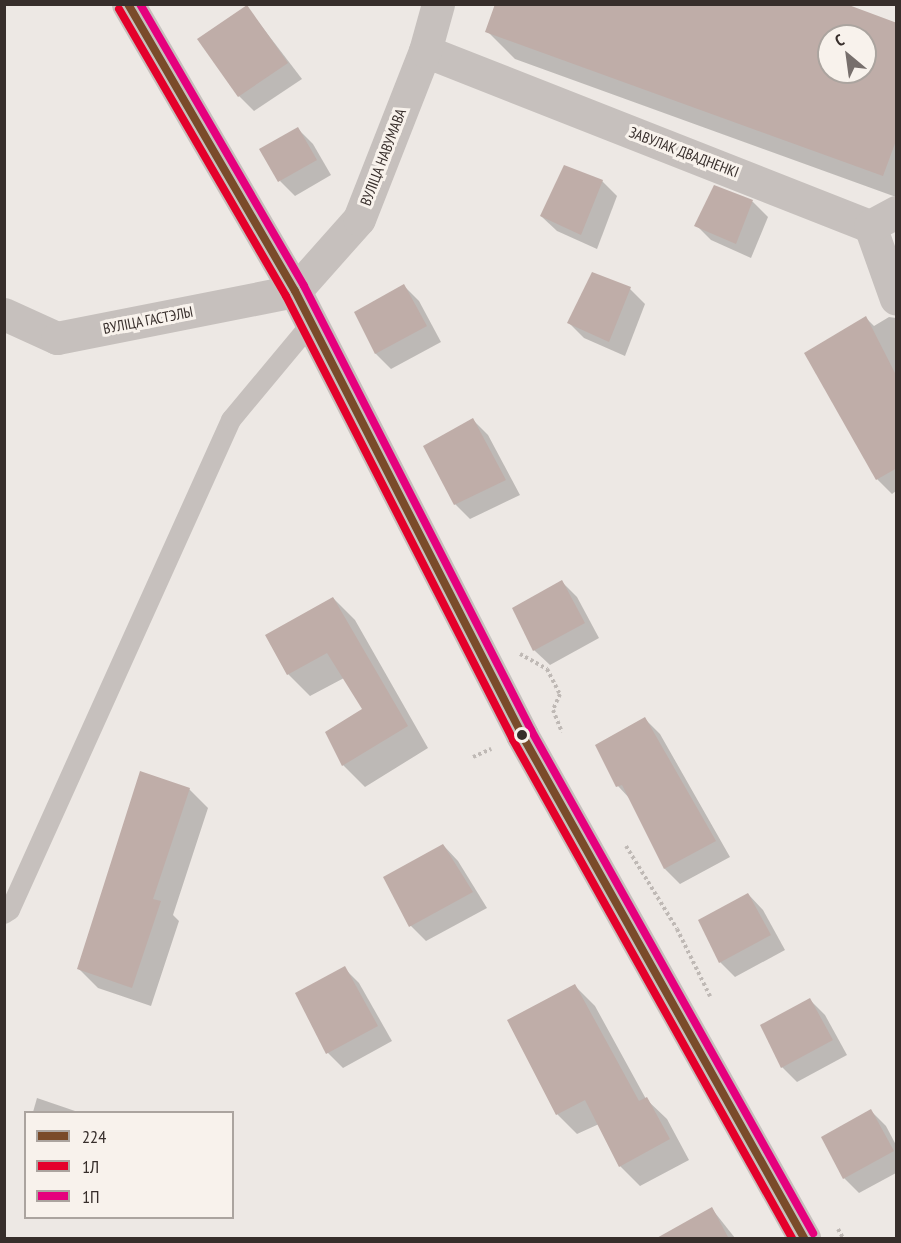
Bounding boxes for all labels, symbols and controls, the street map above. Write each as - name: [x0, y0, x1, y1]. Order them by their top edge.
- north arrow: [817, 24, 877, 84]
- text: С: [831, 29, 847, 51]
- street label: ВУЛІЦА НАВУМАВА: [356, 106, 410, 208]
- street label: ЗАВУЛАК ДВАДНЕНКІ: [627, 123, 741, 181]
- street label: ВУЛІЦА ГАСТЭЛЫ: [101, 302, 195, 338]
- unlabelled marker: [516, 729, 528, 741]
- legend: [24, 1111, 234, 1219]
- text: 224: [82, 1125, 106, 1148]
- text: 1Л: [82, 1155, 99, 1178]
- text: 1П: [82, 1185, 100, 1208]

